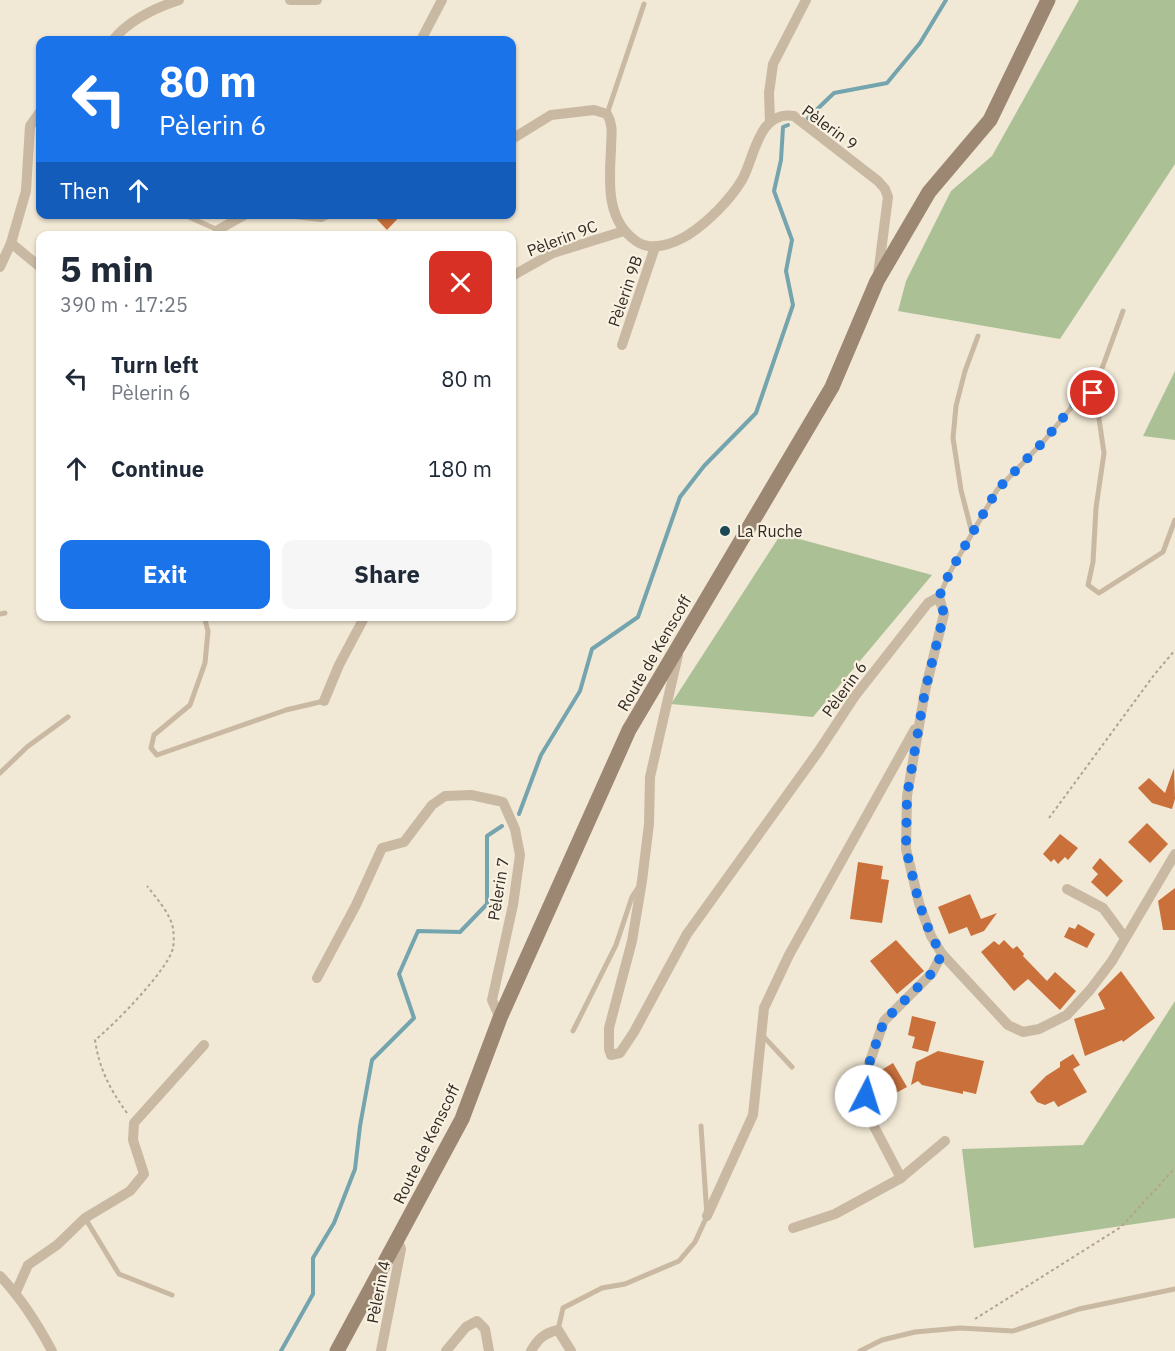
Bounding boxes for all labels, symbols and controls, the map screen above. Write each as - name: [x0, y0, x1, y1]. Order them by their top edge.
- text: 80 m: [159, 54, 257, 109]
- icon: left: [60, 60, 138, 138]
- street label: Pèlerin 9: [798, 100, 862, 154]
- text: Pèlerin 6: [159, 107, 266, 142]
- icon: ahead: [122, 174, 155, 207]
- text: Then: [60, 176, 110, 205]
- street label: Pèlerin 9C: [524, 215, 600, 261]
- text: 5 min: [60, 245, 154, 292]
- button: close: [429, 251, 492, 314]
- street label: Pèlerin 9B: [603, 253, 647, 329]
- text: 390 m · 17:25: [60, 291, 188, 318]
- text: Turn left: [111, 350, 199, 379]
- icon: left: [60, 362, 93, 395]
- text: 80 m: [441, 364, 492, 393]
- pin: [1067, 367, 1118, 418]
- icon: arrive: [1076, 376, 1109, 409]
- text: Pèlerin 6: [111, 379, 191, 406]
- icon: ahead: [60, 452, 93, 485]
- text: Continue: [111, 454, 204, 483]
- text: 180 m: [428, 454, 492, 483]
- place label: La Ruche: [737, 521, 803, 541]
- marker: La Ruche: [718, 524, 732, 538]
- button: Exit: [60, 540, 270, 609]
- button: Share: [282, 540, 492, 609]
- street label: Route de Kenscoff: [613, 591, 695, 715]
- street label: Pèlerin 6: [817, 657, 871, 721]
- street label: Pèlerin 7: [483, 856, 513, 922]
- position arrow: [834, 1064, 898, 1128]
- street label: Route de Kenscoff: [388, 1081, 464, 1207]
- street label: Pèlerin 4: [362, 1259, 394, 1325]

